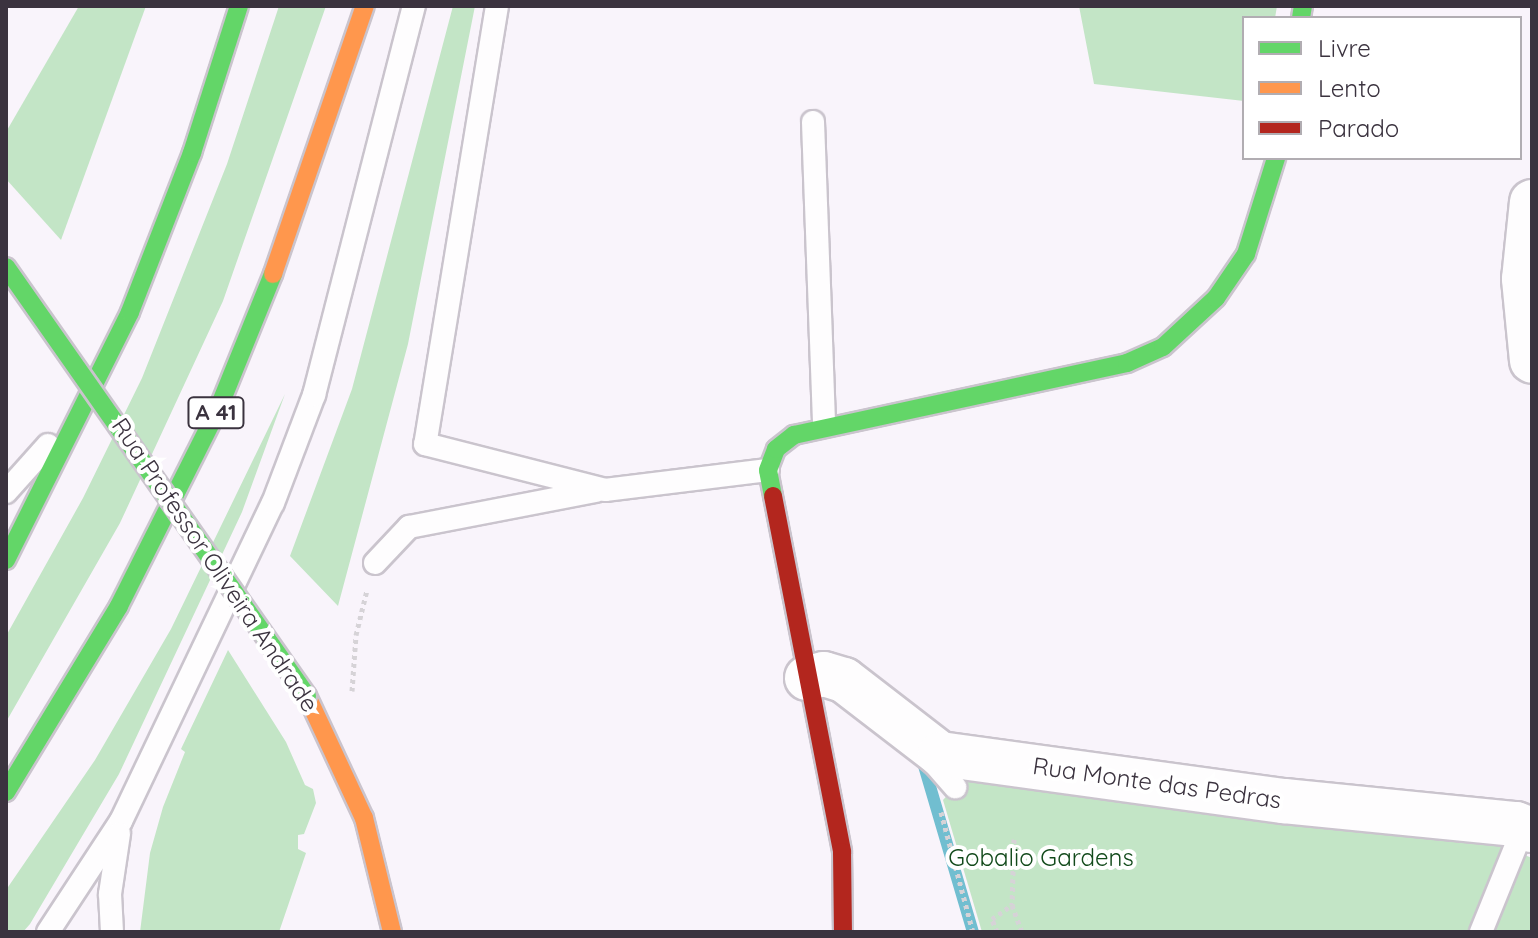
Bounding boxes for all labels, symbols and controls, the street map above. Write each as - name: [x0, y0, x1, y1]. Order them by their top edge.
- legend: [1242, 16, 1522, 160]
- text: Livre: [1318, 33, 1371, 63]
- text: Lento: [1318, 73, 1381, 103]
- text: Parado: [1318, 113, 1399, 143]
- road number: A 41: [186, 395, 246, 431]
- street label: Rua Professor Oliveira Andrade: [106, 413, 324, 717]
- street label: Rua Monte das Pedras: [1031, 751, 1283, 815]
- park label: Gobalio Gardens: [948, 844, 1134, 872]

